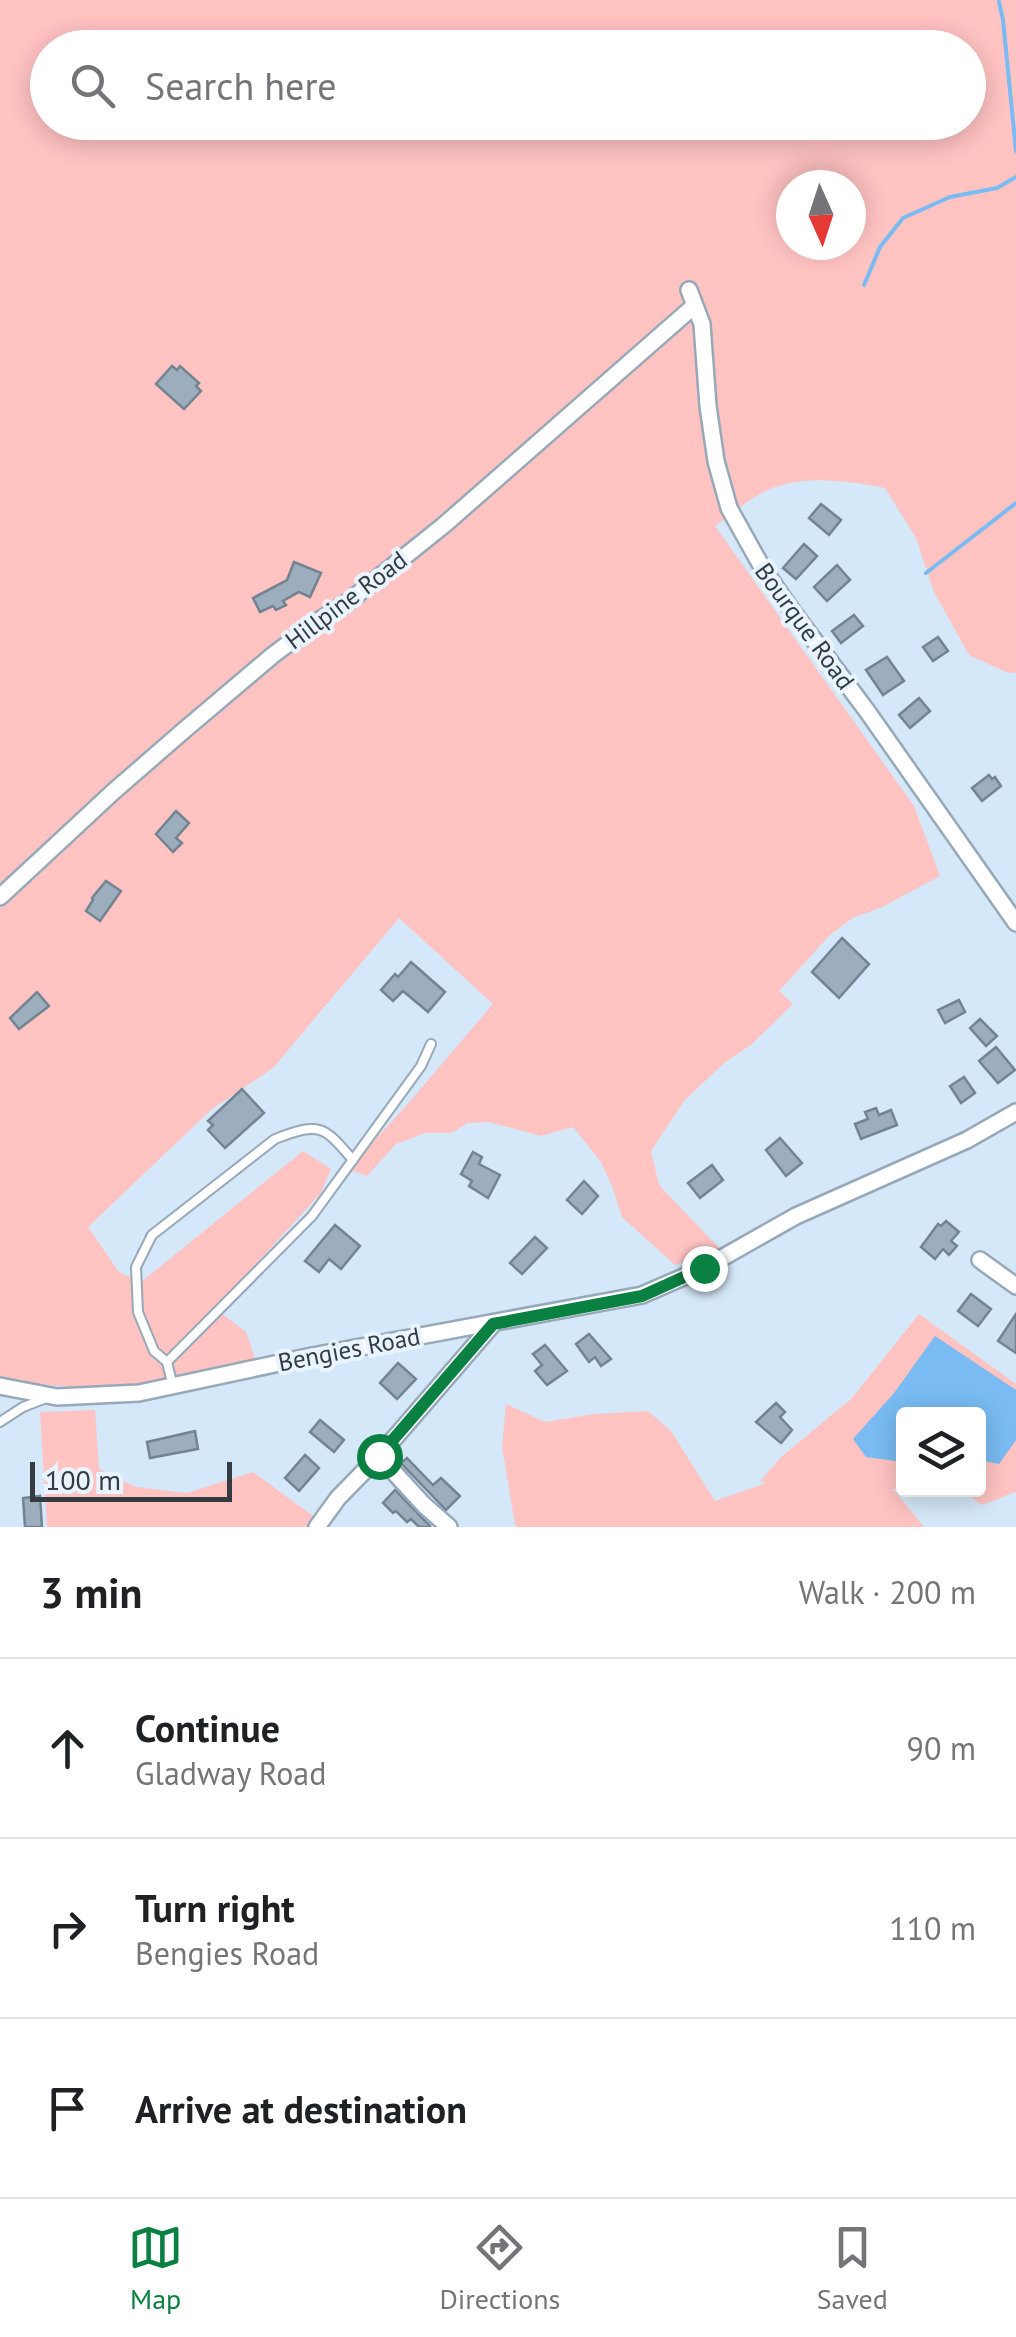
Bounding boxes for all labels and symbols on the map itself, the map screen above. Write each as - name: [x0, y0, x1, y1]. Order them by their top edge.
- north arrow: [776, 170, 866, 260]
- street label: Hillpine Road: [279, 544, 413, 656]
- street label: Bourque Road: [748, 556, 862, 696]
- route end: [682, 1246, 728, 1292]
- street label: Bengies Road: [275, 1320, 423, 1378]
- route start: [357, 1434, 403, 1480]
- scale bar: [30, 1457, 232, 1502]

